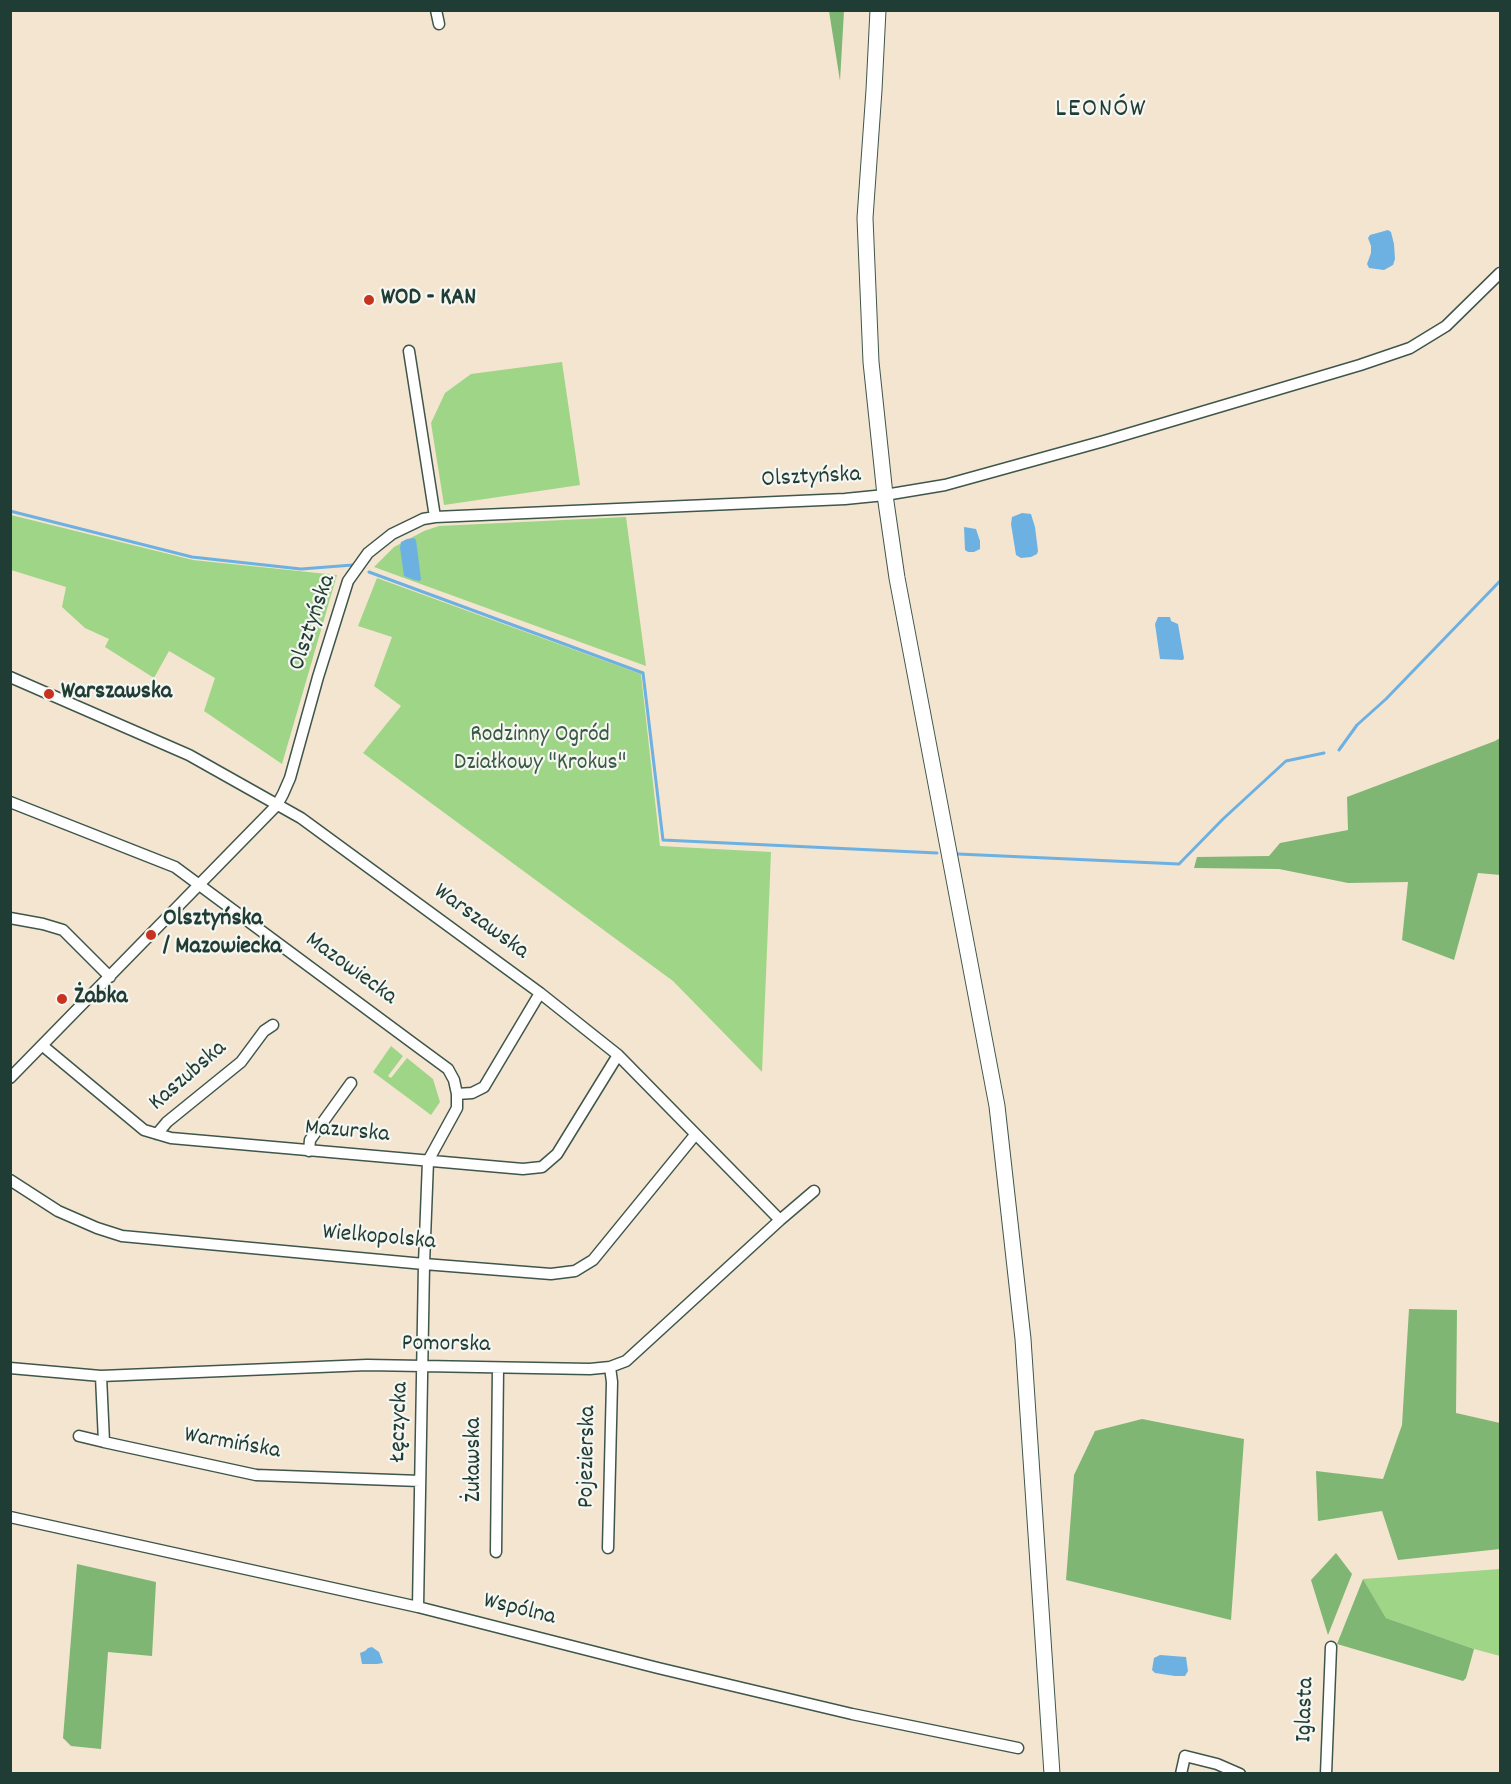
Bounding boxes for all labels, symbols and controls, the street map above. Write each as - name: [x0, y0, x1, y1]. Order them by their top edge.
- district label: LEONÓW: [1055, 95, 1147, 127]
- place label: WOD - KAN: [381, 286, 476, 314]
- marker: WOD - KAN: [362, 293, 376, 307]
- street label: Olsztyńska: [761, 462, 861, 496]
- street label: Olsztyńska: [284, 571, 344, 675]
- place label: Warszawska: [61, 680, 172, 708]
- marker: Warszawska: [42, 687, 56, 701]
- park label: Rodzinny Ogród Działkowy "Krokus": [454, 723, 626, 779]
- street label: Warszawska: [427, 879, 533, 967]
- place label: Olsztyńska / Mazowiecka: [163, 907, 282, 963]
- street label: Mazowiecka: [299, 927, 401, 1013]
- marker: Olsztyńska / Mazowiecka: [144, 928, 158, 942]
- place label: Żabka: [74, 985, 127, 1013]
- marker: Żabka: [55, 992, 69, 1006]
- street label: Kaszubska: [144, 1035, 234, 1119]
- street label: Mazurska: [303, 1115, 391, 1151]
- street label: Wielkopolska: [321, 1220, 437, 1258]
- street label: Pomorska: [401, 1331, 491, 1361]
- street label: Łęczycka: [385, 1382, 417, 1462]
- street label: Pojezierska: [574, 1405, 604, 1509]
- street label: Żuławska: [462, 1417, 490, 1503]
- street label: Warmińska: [182, 1422, 282, 1468]
- street label: Wspólna: [480, 1588, 558, 1634]
- street label: Iglasta: [1291, 1677, 1323, 1743]

